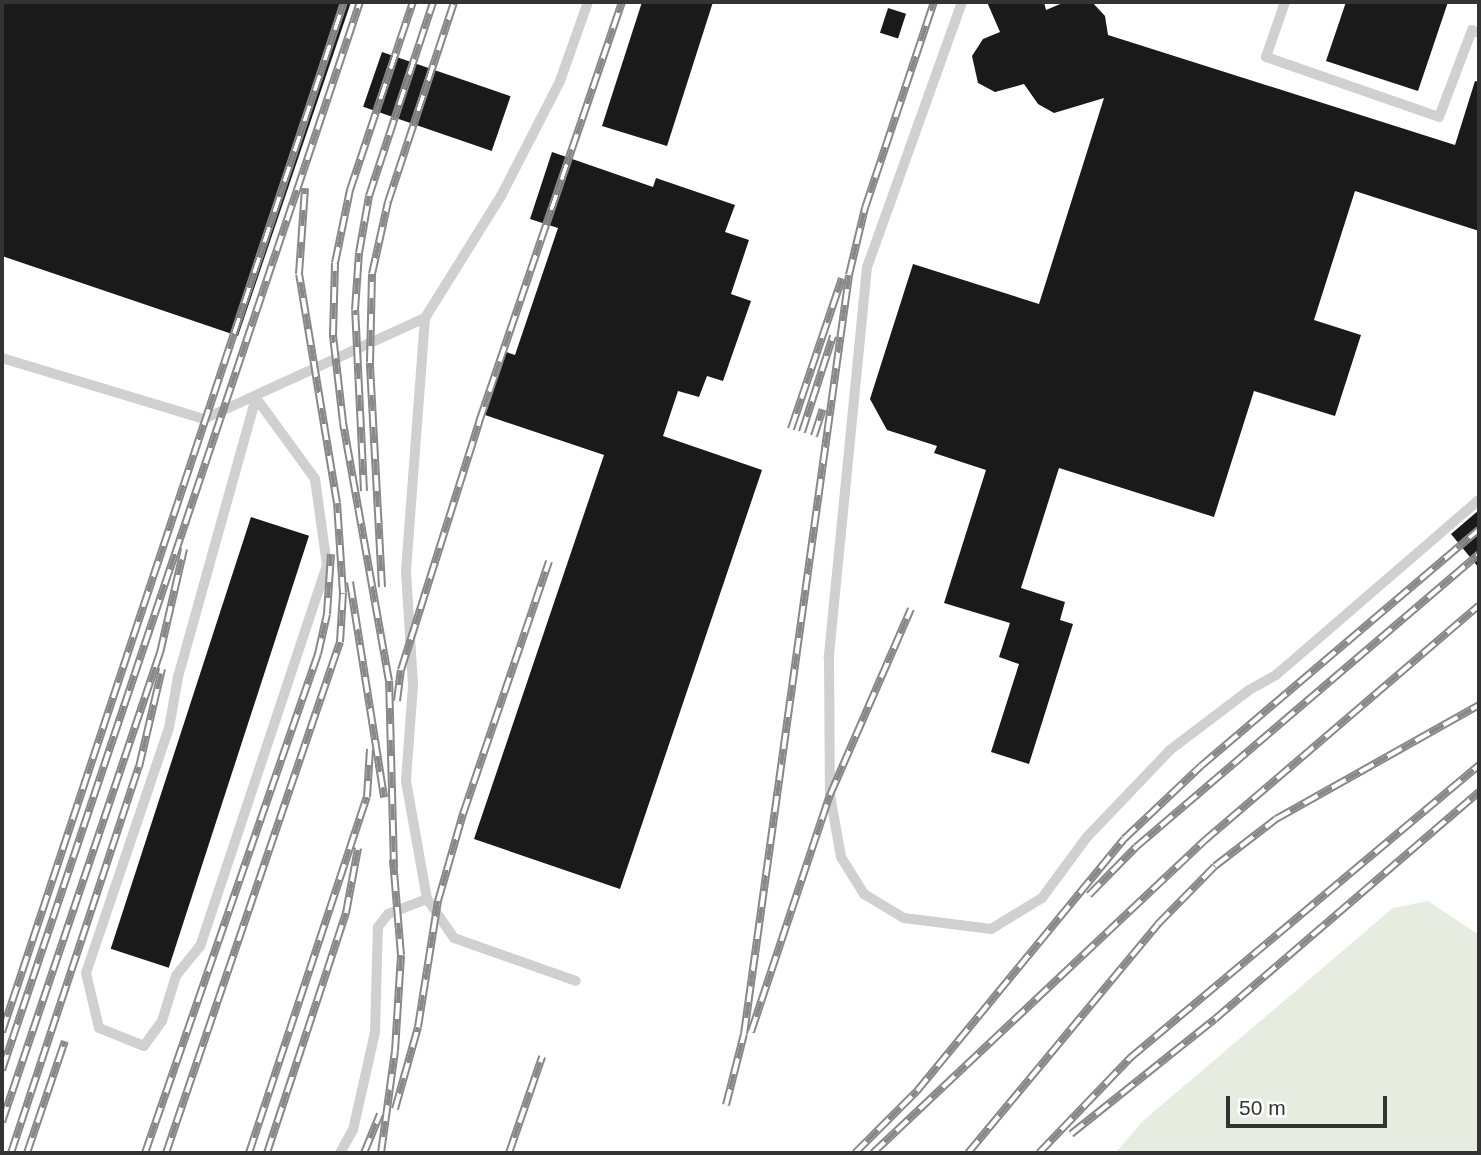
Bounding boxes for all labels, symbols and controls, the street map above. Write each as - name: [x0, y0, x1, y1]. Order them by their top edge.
- scale bar: [1229, 1082, 1390, 1126]
- text: 50 m: [1239, 1096, 1286, 1119]

